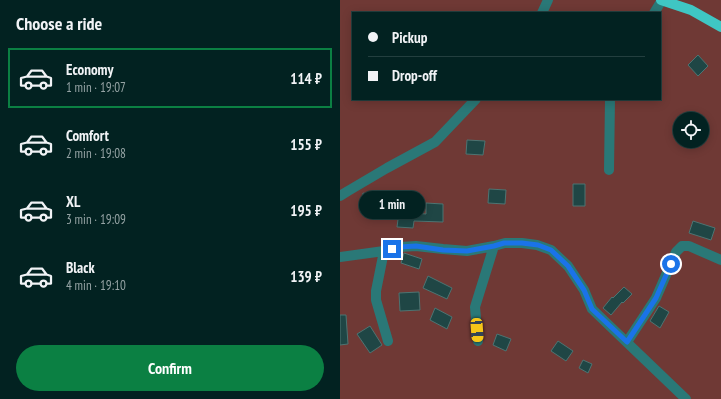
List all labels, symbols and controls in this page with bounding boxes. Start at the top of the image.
text: Choose a ride [16,12,102,35]
text: Pickup [392,28,427,47]
icon: car [18,60,54,96]
text: Economy [66,60,114,79]
text: Drop-off [392,66,437,85]
text: 114 ₽ [290,69,322,88]
text: 1 min · 19:07 [66,79,126,96]
map controls [673,112,709,148]
button: locate [673,112,709,148]
icon: car [18,126,54,162]
text: Comfort [66,126,109,145]
text: 155 ₽ [290,135,322,154]
text: 2 min · 19:08 [66,145,126,162]
callout: 1 min [359,191,425,219]
icon: car [18,192,54,228]
text: XL [66,192,80,211]
text: 1 min [379,196,405,213]
text: 195 ₽ [290,201,322,220]
text: 3 min · 19:09 [66,211,126,228]
route end [383,240,401,258]
route start [662,255,680,273]
icon: car [18,258,54,294]
text: Black [66,258,95,277]
text: 139 ₽ [290,267,322,286]
text: 4 min · 19:10 [66,277,126,294]
car [470,318,484,342]
button: Confirm [16,345,324,391]

